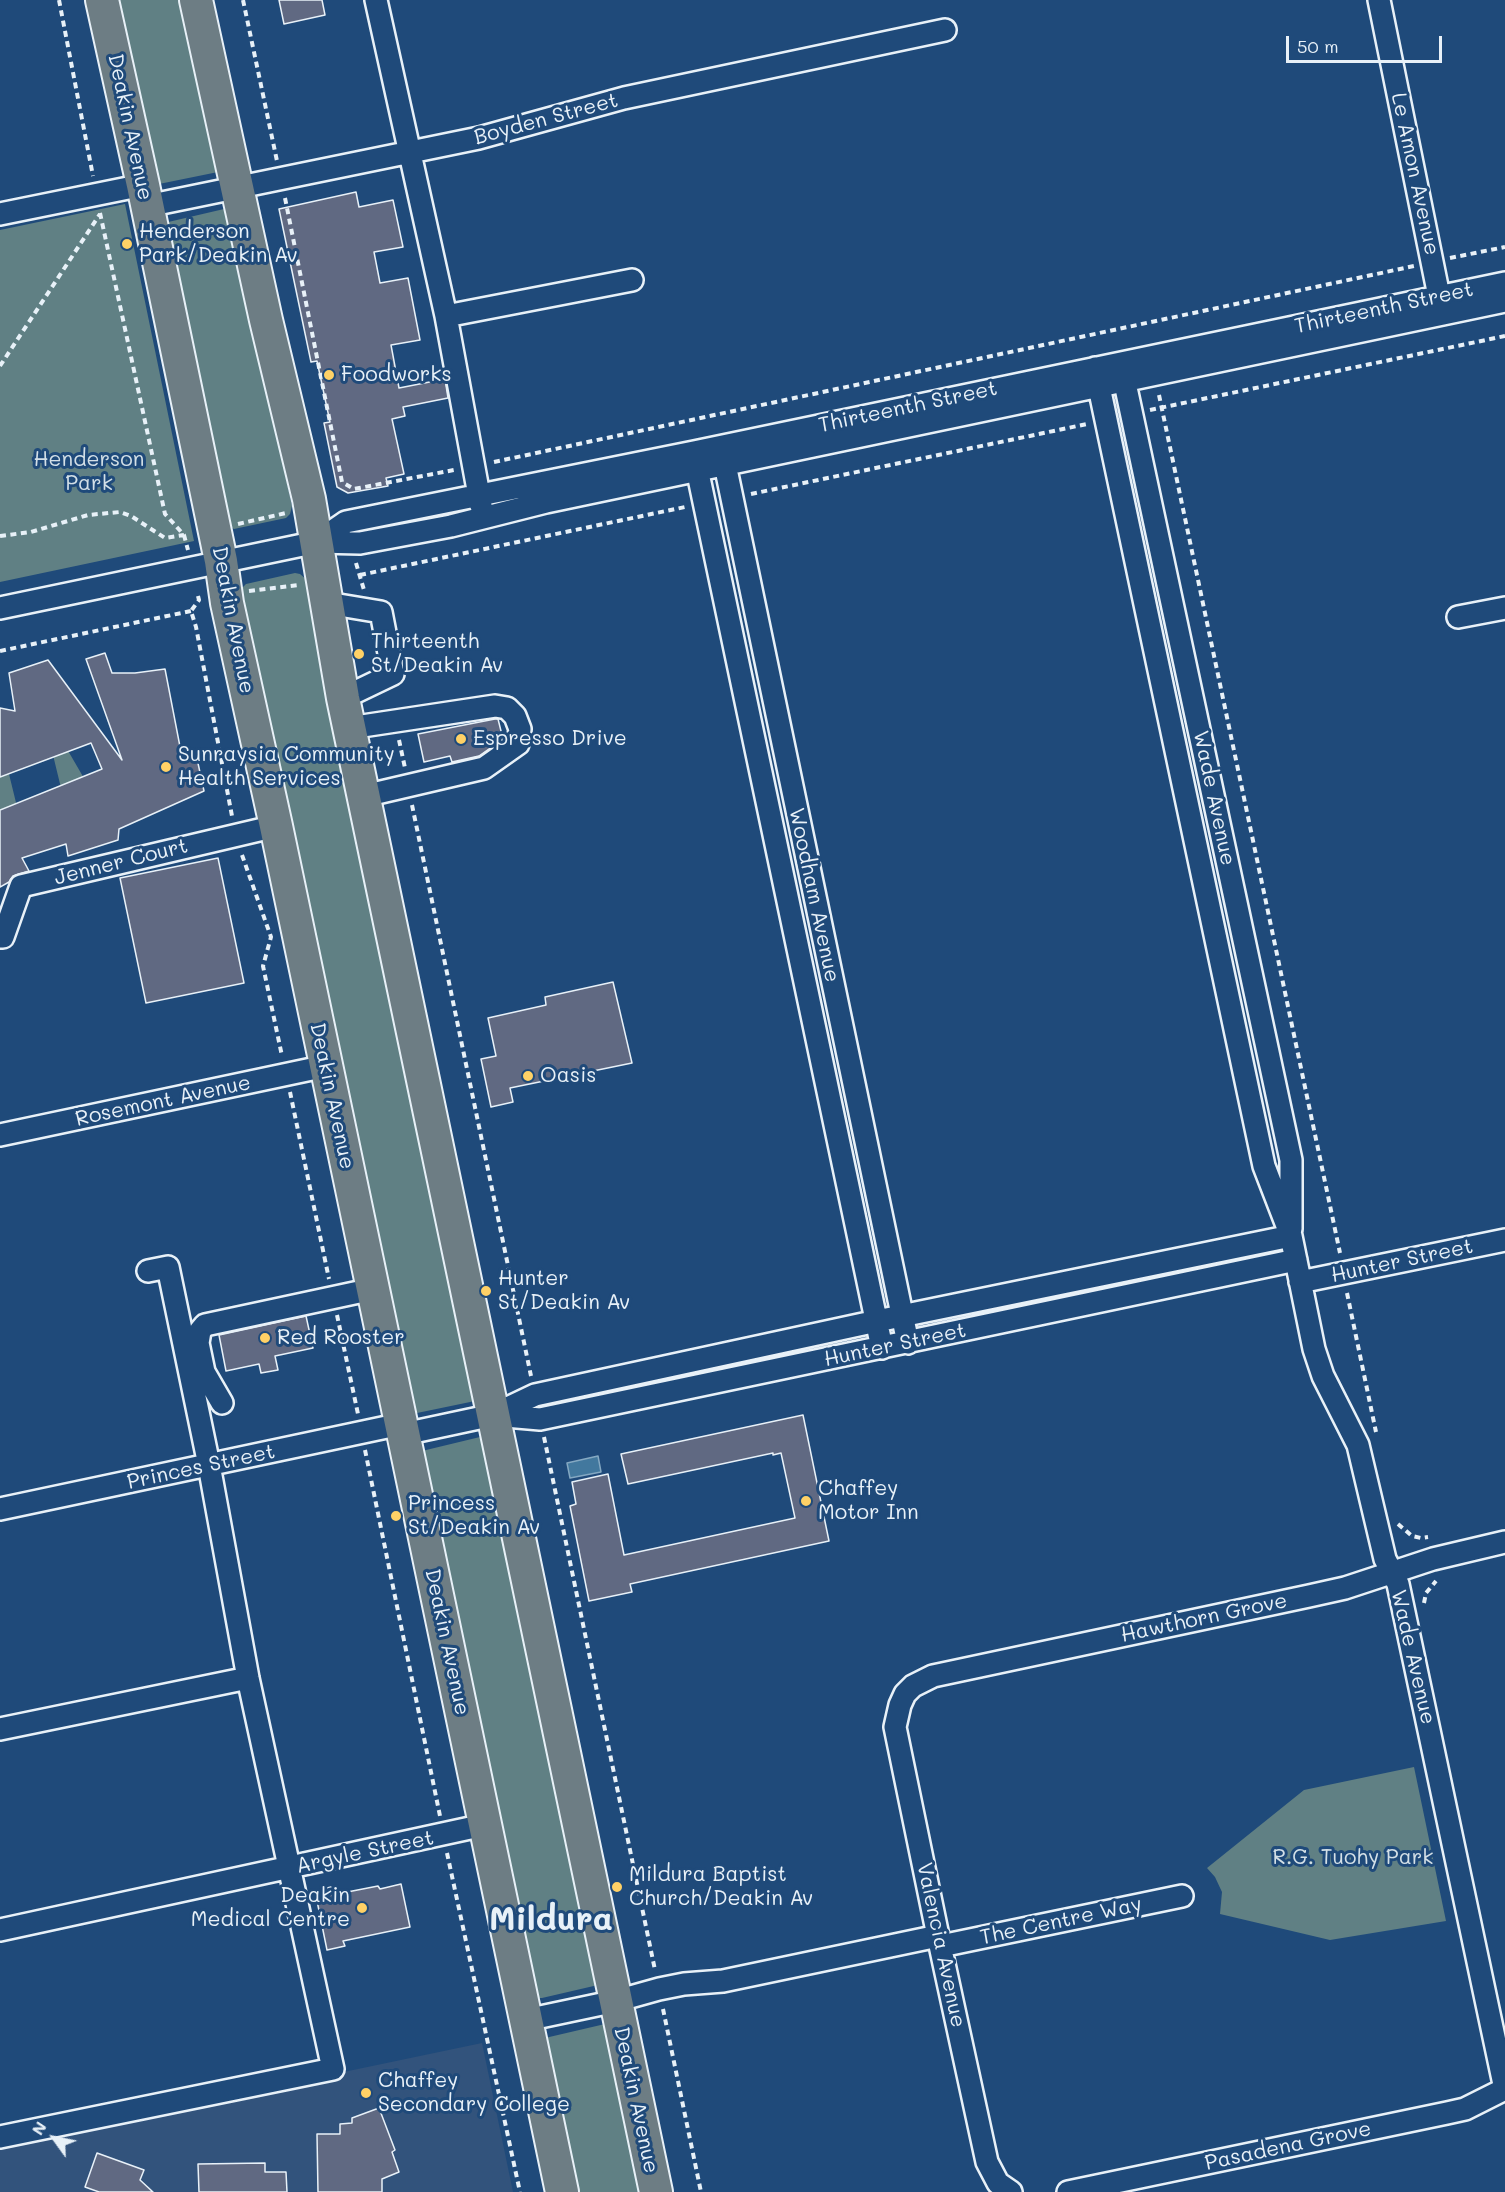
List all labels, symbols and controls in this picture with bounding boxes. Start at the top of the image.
scale bar [1289,24,1445,62]
text: 50 m [1297,34,1339,58]
street label: Deakin Avenue [102,51,158,203]
street label: Boyden Street [471,88,621,150]
street label: Le Amon Avenue [1385,90,1445,258]
place label: Henderson Park/Deakin Av [139,219,298,269]
marker: Henderson Park/Deakin Av [120,237,134,251]
street label: Thirteenth Street [1292,277,1476,339]
place label: Foodworks [341,362,452,388]
marker: Foodworks [322,368,336,382]
street label: Thirteenth Street [816,376,1000,438]
park label: Henderson Park [34,447,144,497]
street label: Deakin Avenue [206,544,260,696]
place label: Thirteenth St/Deakin Av [371,629,503,679]
marker: Thirteenth St/Deakin Av [352,647,366,661]
place label: Espresso Drive [473,726,627,752]
street label: Wade Avenue [1187,728,1241,868]
marker: Espresso Drive [454,732,468,746]
place label: Sunraysia Community Health Services [178,742,395,792]
marker: Sunraysia Community Health Services [159,760,173,774]
street label: Woodham Avenue [783,805,845,985]
street label: Jenner Court [52,833,190,891]
street label: Deakin Avenue [304,1020,360,1172]
place label: Oasis [540,1063,597,1089]
marker: Oasis [521,1069,535,1083]
street label: Rosemont Avenue [73,1070,253,1132]
street label: Hunter Street [1329,1234,1475,1288]
place label: Hunter St/Deakin Av [498,1266,630,1316]
marker: Hunter St/Deakin Av [479,1284,493,1298]
street label: Hunter Street [822,1318,968,1372]
place label: Red Rooster [277,1325,405,1351]
marker: Red Rooster [258,1331,272,1345]
street label: Princes Street [125,1439,277,1495]
place label: Chaffey Motor Inn [818,1476,919,1526]
place label: Princess St/Deakin Av [408,1491,540,1541]
marker: Chaffey Motor Inn [799,1494,813,1508]
marker: Princess St/Deakin Av [389,1509,403,1523]
street label: Deakin Avenue [419,1566,475,1718]
street label: Wade Avenue [1385,1587,1441,1727]
street label: Hawthorn Grove [1119,1588,1289,1648]
street label: Argyle Street [294,1825,436,1879]
park label: R.G. Tuohy Park [1273,1845,1433,1871]
street label: Valencia Avenue [911,1860,971,2030]
place label: Mildura Baptist Church/Deakin Av [629,1862,813,1912]
marker: Mildura Baptist Church/Deakin Av [610,1880,624,1894]
place label: Deakin Medical Centre [191,1883,350,1933]
street label: The Centre Way [978,1892,1144,1950]
district label: Mildura [489,1900,613,1940]
marker: Deakin Medical Centre [355,1901,369,1915]
street label: Deakin Avenue [608,2024,664,2176]
place label: Chaffey Secondary College [378,2068,570,2118]
marker: Chaffey Secondary College [359,2086,373,2100]
north arrow [24,2108,84,2168]
street label: Pasadena Grove [1202,2116,1374,2176]
text: N [26,2117,51,2139]

